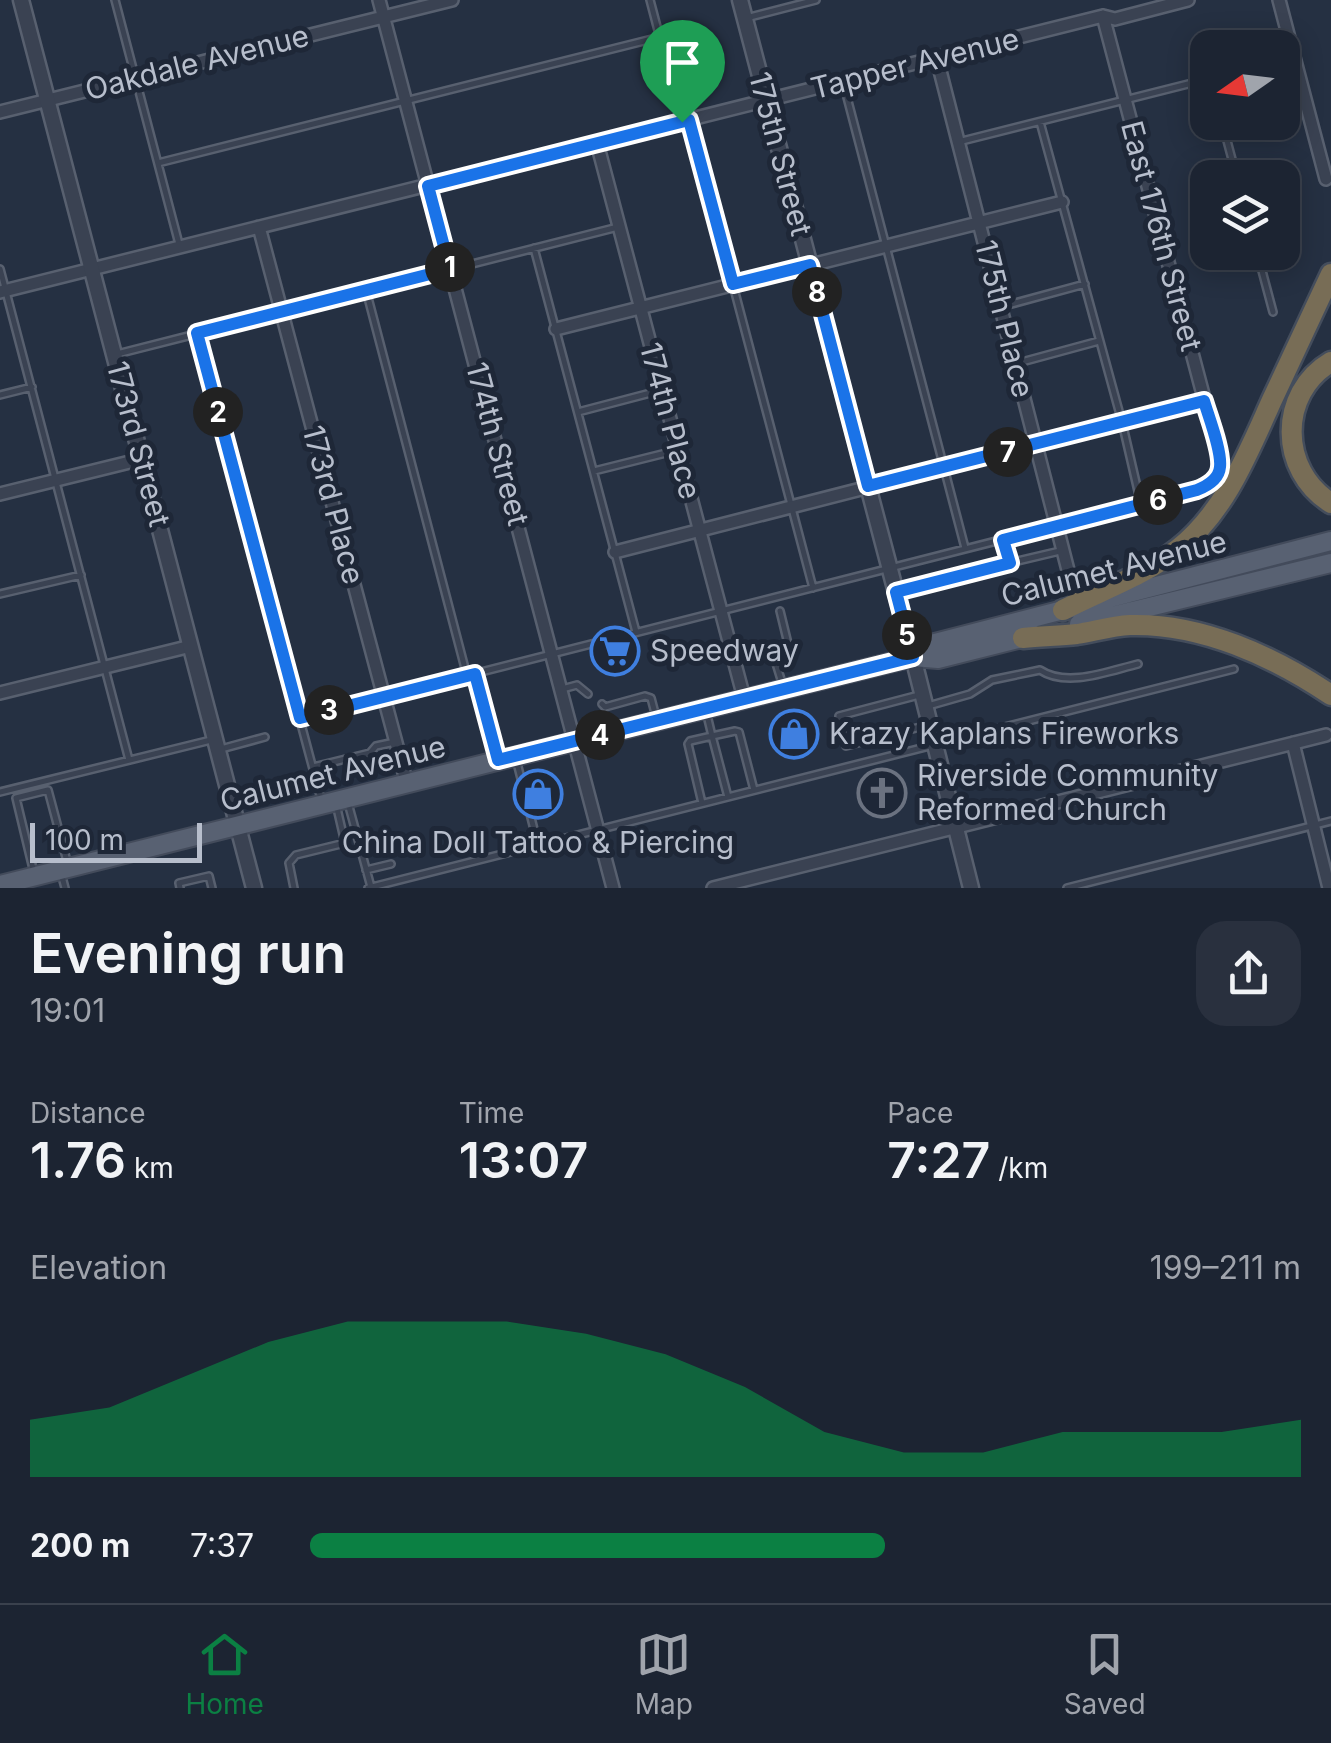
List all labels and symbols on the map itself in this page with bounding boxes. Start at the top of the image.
street label: Oakdale Avenue [81,17,312,107]
pin [640,20,725,123]
street label: Tapper Avenue [807,20,1023,106]
north arrow [1190,30,1300,140]
street label: 175th Street [742,68,820,240]
street label: East 176th Street [1114,117,1210,355]
street label: 175th Place [968,236,1042,401]
pin: 1 [425,242,475,292]
pin: 8 [792,267,842,317]
street label: 174th Place [633,338,709,503]
street label: 173rd Street [100,357,178,530]
street label: 174th Street [459,358,537,529]
pin: 2 [193,387,243,437]
street label: 173rd Place [296,421,372,588]
pin: 7 [983,427,1033,477]
pin: 6 [1133,475,1183,525]
street label: Calumet Avenue [997,523,1230,613]
pin: 5 [882,610,932,660]
supermarket icon: Speedway [589,625,641,677]
place label: Speedway [650,632,799,668]
pin: 3 [304,685,354,735]
shop icon: Krazy Kaplans Fireworks [768,708,820,760]
pin: 4 [575,710,625,760]
place label: Krazy Kaplans Fireworks [829,715,1179,751]
street label: Calumet Avenue [216,728,449,818]
place label: Riverside Community Reformed Church [917,757,1219,827]
church icon: Riverside Community Reformed Church [856,767,908,819]
shop icon: China Doll Tattoo & Piercing [512,768,564,820]
scale bar [30,818,202,863]
place label: China Doll Tattoo & Piercing [342,824,734,860]

